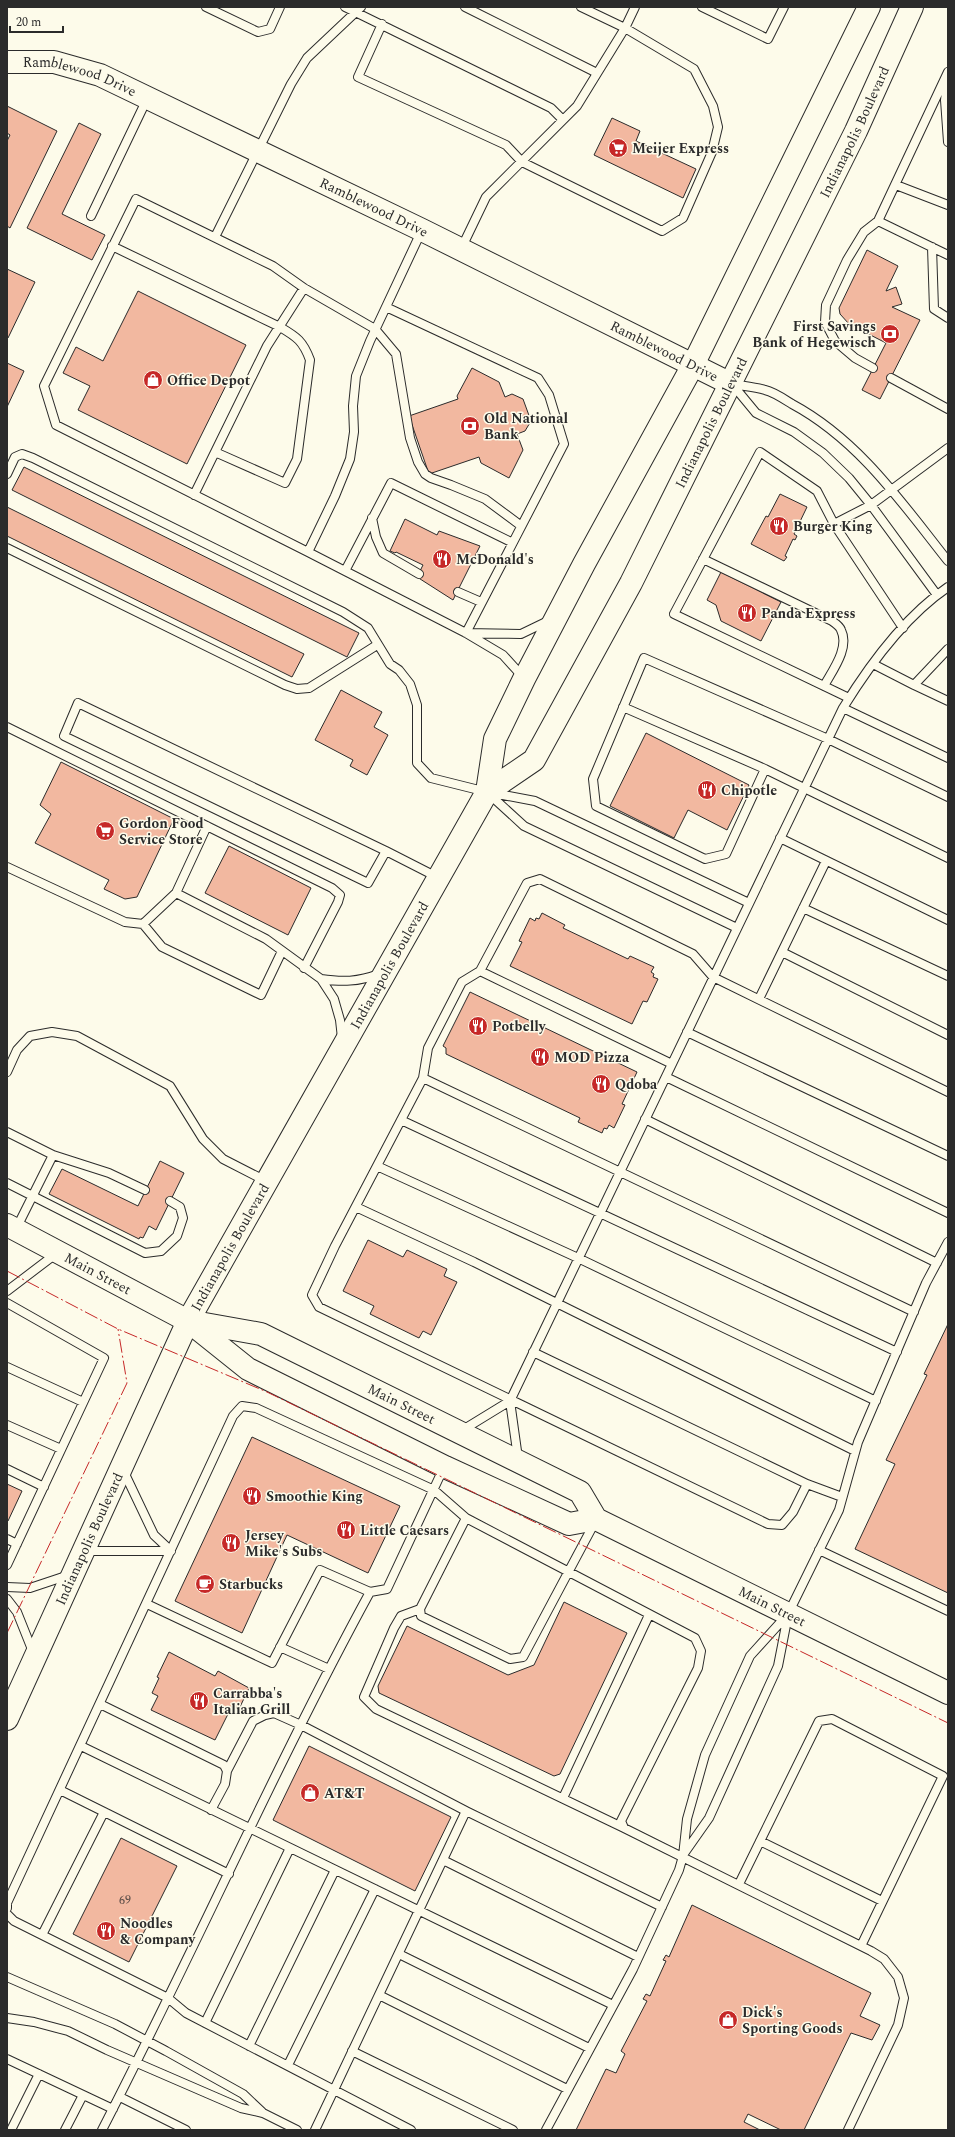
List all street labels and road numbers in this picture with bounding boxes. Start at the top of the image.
street label: Ramblewood Drive [23,51,140,102]
street label: Indianapolis Boulevard [814,62,895,202]
street label: Ramblewood Drive [316,172,432,242]
street label: Ramblewood Drive [607,315,722,387]
street label: Indianapolis Boulevard [669,353,752,492]
street label: Indianapolis Boulevard [345,897,434,1033]
street label: Indianapolis Boulevard [185,1179,274,1315]
street label: Main Street [61,1247,135,1300]
street label: Main Street [364,1378,439,1429]
street label: Indianapolis Boulevard [50,1469,128,1609]
street label: Main Street [735,1580,810,1632]

